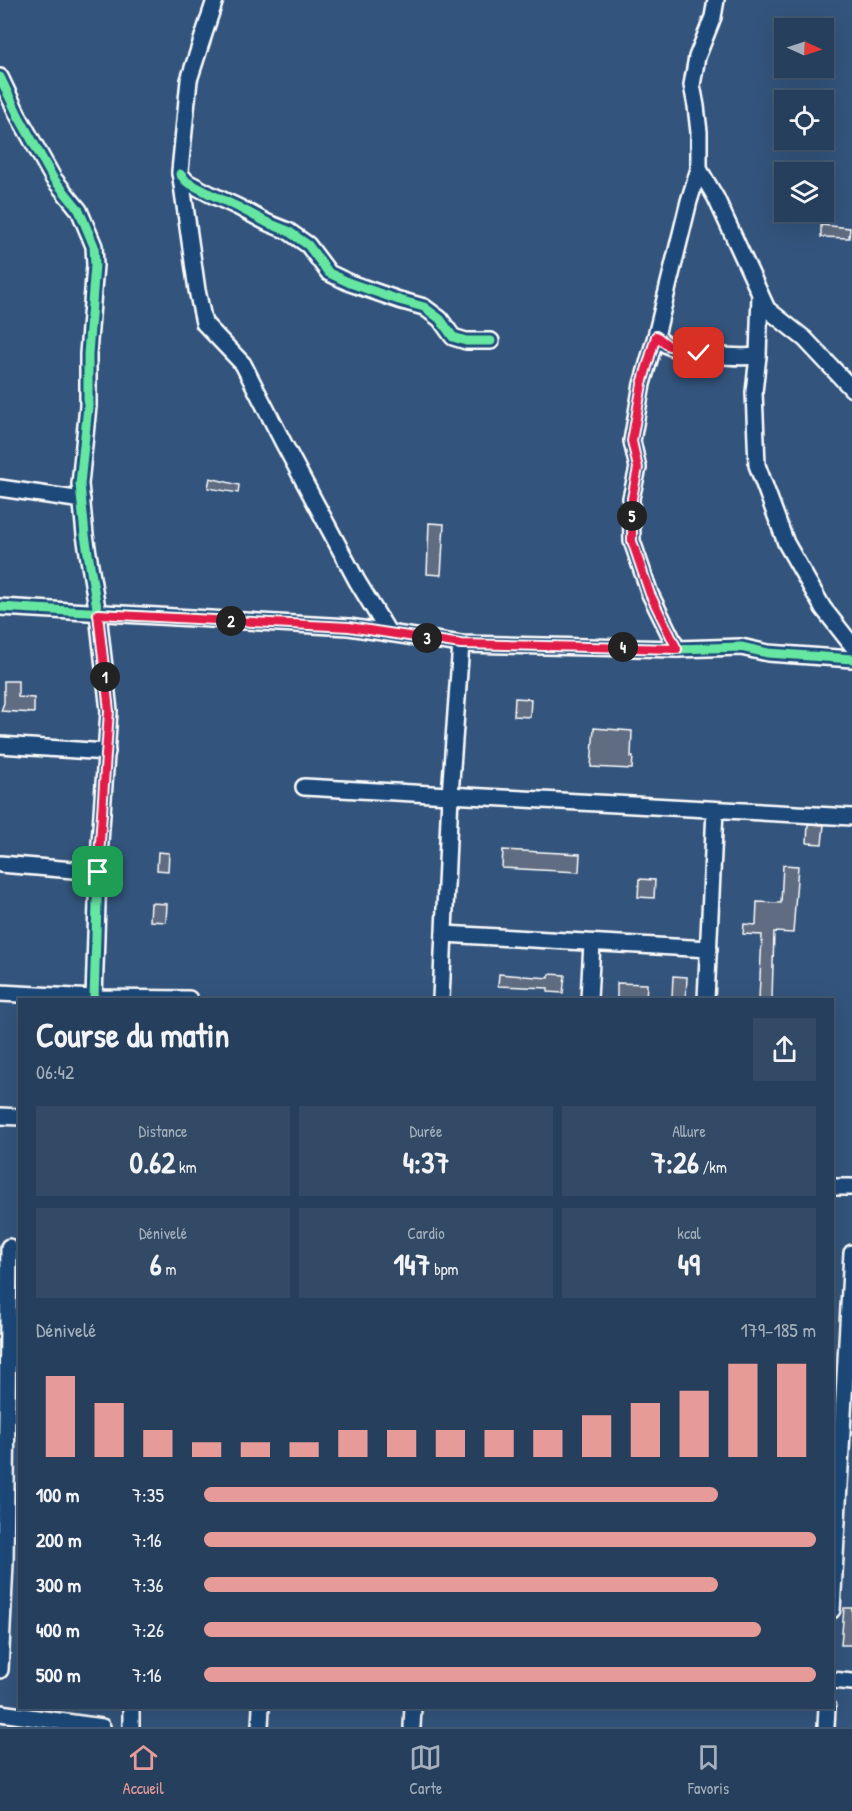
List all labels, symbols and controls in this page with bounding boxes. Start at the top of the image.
north arrow [774,18,834,78]
map controls [774,18,834,222]
button: locate [774,90,834,150]
button: layers [774,162,834,222]
pin [673,327,724,378]
icon: check [682,336,715,369]
pin: 5 [617,501,647,531]
text: 5 [629,505,635,527]
pin: 2 [216,606,246,636]
text: 2 [227,610,235,632]
pin: 3 [412,623,442,653]
text: 3 [423,627,431,649]
pin: 4 [608,632,638,662]
text: 4 [620,636,626,658]
pin: 1 [90,662,120,692]
text: 1 [102,666,108,688]
pin [72,846,123,897]
icon: arrive [81,855,114,888]
text: Course du matin [36,1013,229,1057]
button: share [753,1018,816,1081]
text: 06:42 [36,1058,74,1085]
text: Distance [139,1120,187,1142]
text: Durée [410,1120,442,1142]
text: Allure [672,1120,706,1142]
text: 0.62 [129,1142,175,1182]
text: 4:37 [403,1142,449,1182]
text: 7:26 [651,1142,699,1182]
text: km [175,1156,197,1178]
text: /km [699,1156,727,1178]
text: Dénivelé [139,1222,187,1244]
text: Cardio [407,1222,445,1244]
text: kcal [677,1222,701,1244]
text: 6 [150,1244,162,1284]
text: 147 [393,1244,430,1284]
text: 49 [678,1244,700,1284]
text: m [162,1258,176,1280]
text: bpm [430,1258,459,1280]
text: Dénivelé [36,1316,96,1343]
text: 179–185 m [741,1316,816,1343]
text: 100 m [36,1481,79,1508]
text: 7:35 [132,1481,164,1508]
text: 200 m [36,1526,81,1553]
text: 7:16 [132,1526,162,1553]
text: 300 m [36,1571,81,1598]
text: 7:36 [132,1571,163,1598]
text: 400 m [36,1616,80,1643]
text: 7:26 [132,1616,164,1643]
text: 500 m [36,1661,81,1688]
text: 7:16 [132,1661,162,1688]
tab: Accueil [123,1741,164,1799]
tab: Carte [409,1741,442,1799]
tab: Favoris [688,1741,729,1799]

